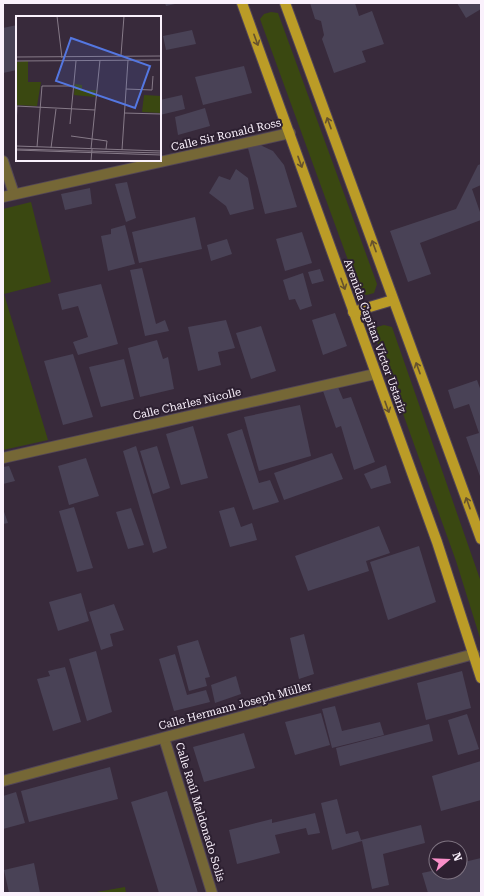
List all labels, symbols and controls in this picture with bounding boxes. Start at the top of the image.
inset map [16,16,161,161]
one-way arrow [252,33,260,45]
street label: Calle Sir Ronald Ross [170,116,282,154]
one-way arrow [324,118,332,130]
one-way arrow [297,155,304,168]
one-way arrow [369,240,377,252]
street label: Avenida Capitan Víctor Ustariz [341,257,409,415]
one-way arrow [340,278,348,290]
one-way arrow [414,362,422,374]
street label: Calle Charles Nicolle [132,385,242,423]
one-way arrow [384,400,392,412]
one-way arrow [463,497,471,509]
street label: Calle Hermann Joseph Müller [157,679,313,733]
street label: Calle Raúl Maldonado Solis [173,741,227,883]
north arrow [428,840,468,880]
text: N [449,851,465,864]

